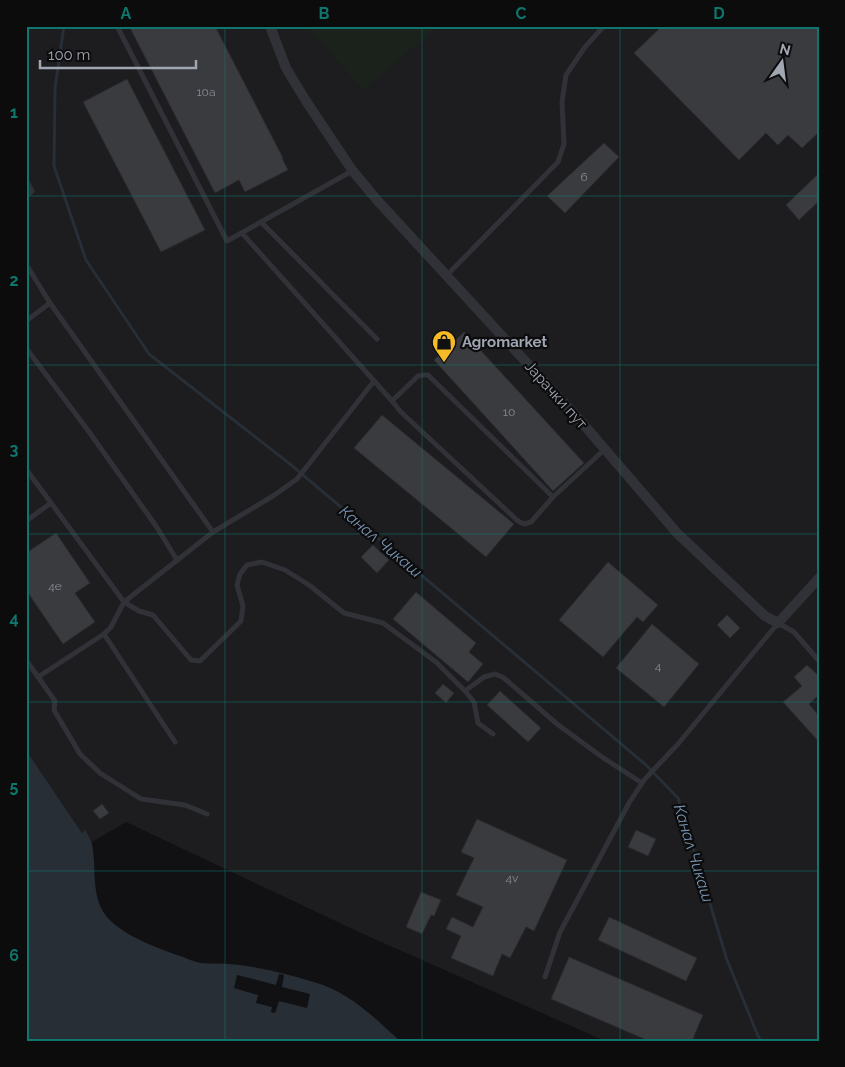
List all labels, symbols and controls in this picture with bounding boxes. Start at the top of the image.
text: A [121,4,132,23]
text: B [319,4,330,23]
text: C [516,4,527,23]
text: D [713,4,725,23]
scale bar [40,38,196,70]
north arrow [758,38,808,88]
text: N [778,40,792,58]
text: 100 m [48,46,90,64]
house number: 10a [196,85,216,99]
text: 1 [10,103,18,122]
house number: 6 [580,170,588,184]
text: 2 [9,271,19,290]
shop icon: Agromarket [431,329,457,363]
place label: Agromarket [462,333,547,351]
street label: Јарачки пут [521,357,591,433]
house number: 10 [503,405,515,419]
text: 3 [10,440,19,459]
water label: Канал Чикаш [336,501,426,581]
house number: 4e [48,579,62,593]
text: 4 [9,609,19,628]
house number: 4 [655,659,662,673]
text: 5 [10,777,19,796]
water label: Канал Чикаш [670,802,717,904]
house number: 4v [506,871,519,885]
text: 6 [9,946,19,965]

